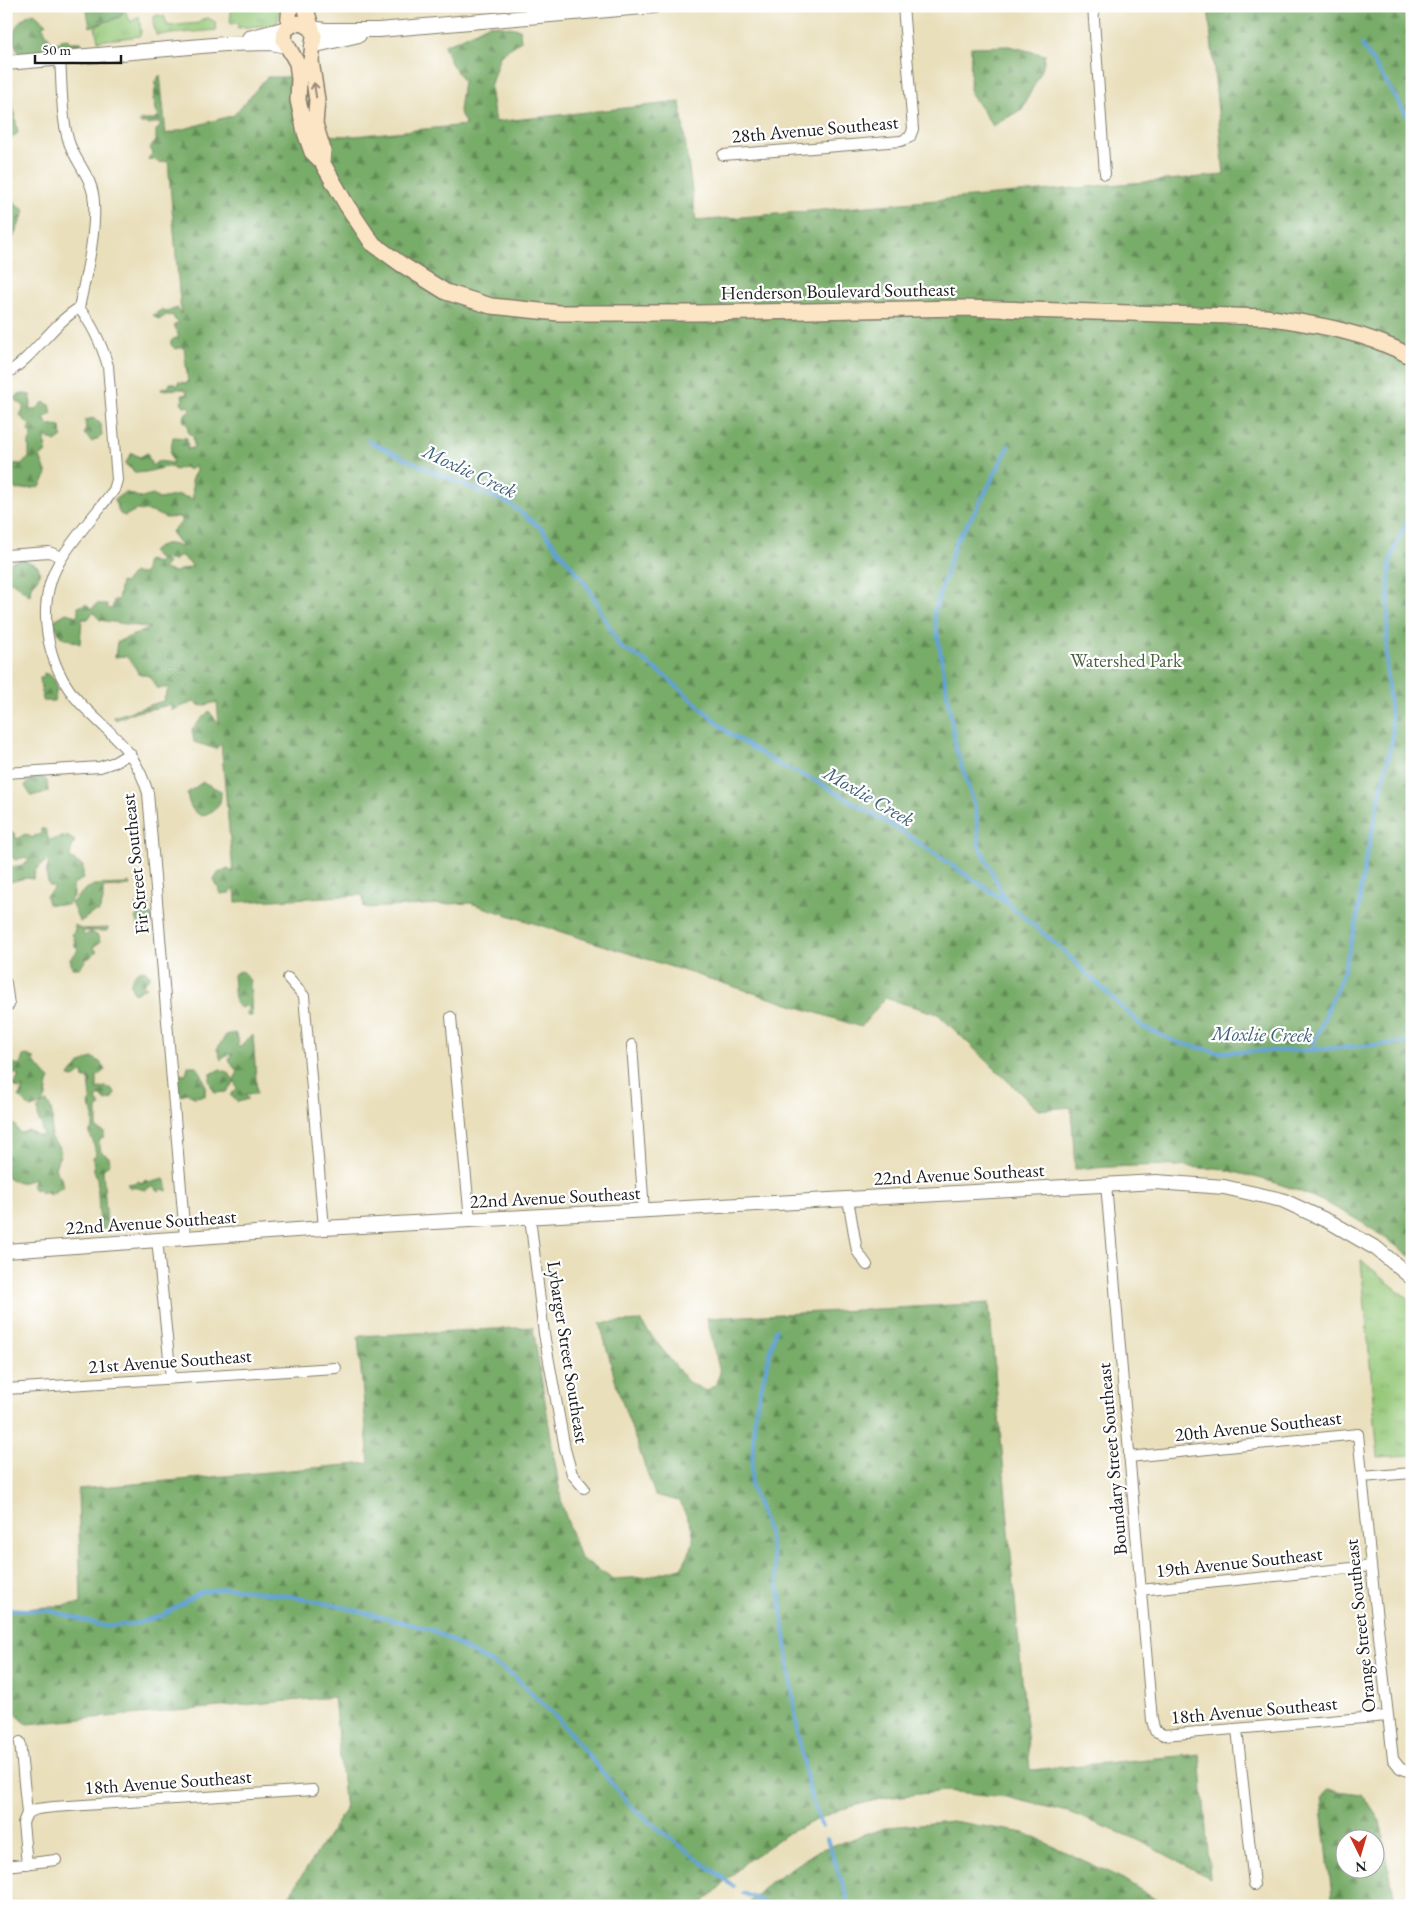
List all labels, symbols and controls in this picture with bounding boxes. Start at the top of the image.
scale bar [35,32,121,64]
text: 50 m [42,40,71,59]
one-way arrow [310,83,320,99]
street label: 28th Avenue Southeast [731,109,899,149]
street label: Henderson Boulevard Southeast [721,276,956,306]
water label: Moxlie Creek [418,438,521,504]
park label: Watershed Park [1070,648,1183,673]
water label: Moxlie Creek [818,759,919,832]
street label: Fir Street Southeast [115,792,155,936]
water label: Moxlie Creek [1210,1020,1313,1048]
street label: 22nd Avenue Southeast [873,1157,1045,1191]
street label: 22nd Avenue Southeast [469,1180,641,1214]
street label: 22nd Avenue Southeast [65,1204,237,1240]
street label: Lybarger Street Southeast [541,1259,595,1445]
street label: 21st Avenue Southeast [88,1343,252,1379]
street label: Boundary Street Southeast [1091,1362,1133,1556]
street label: 20th Avenue Southeast [1174,1405,1342,1447]
street label: Orange Street Southeast [1338,1538,1382,1714]
street label: 19th Avenue Southeast [1155,1541,1323,1583]
street label: 18th Avenue Southeast [1170,1690,1338,1730]
street label: 18th Avenue Southeast [84,1764,252,1800]
north arrow [1336,1830,1386,1880]
text: N [1354,1857,1368,1876]

